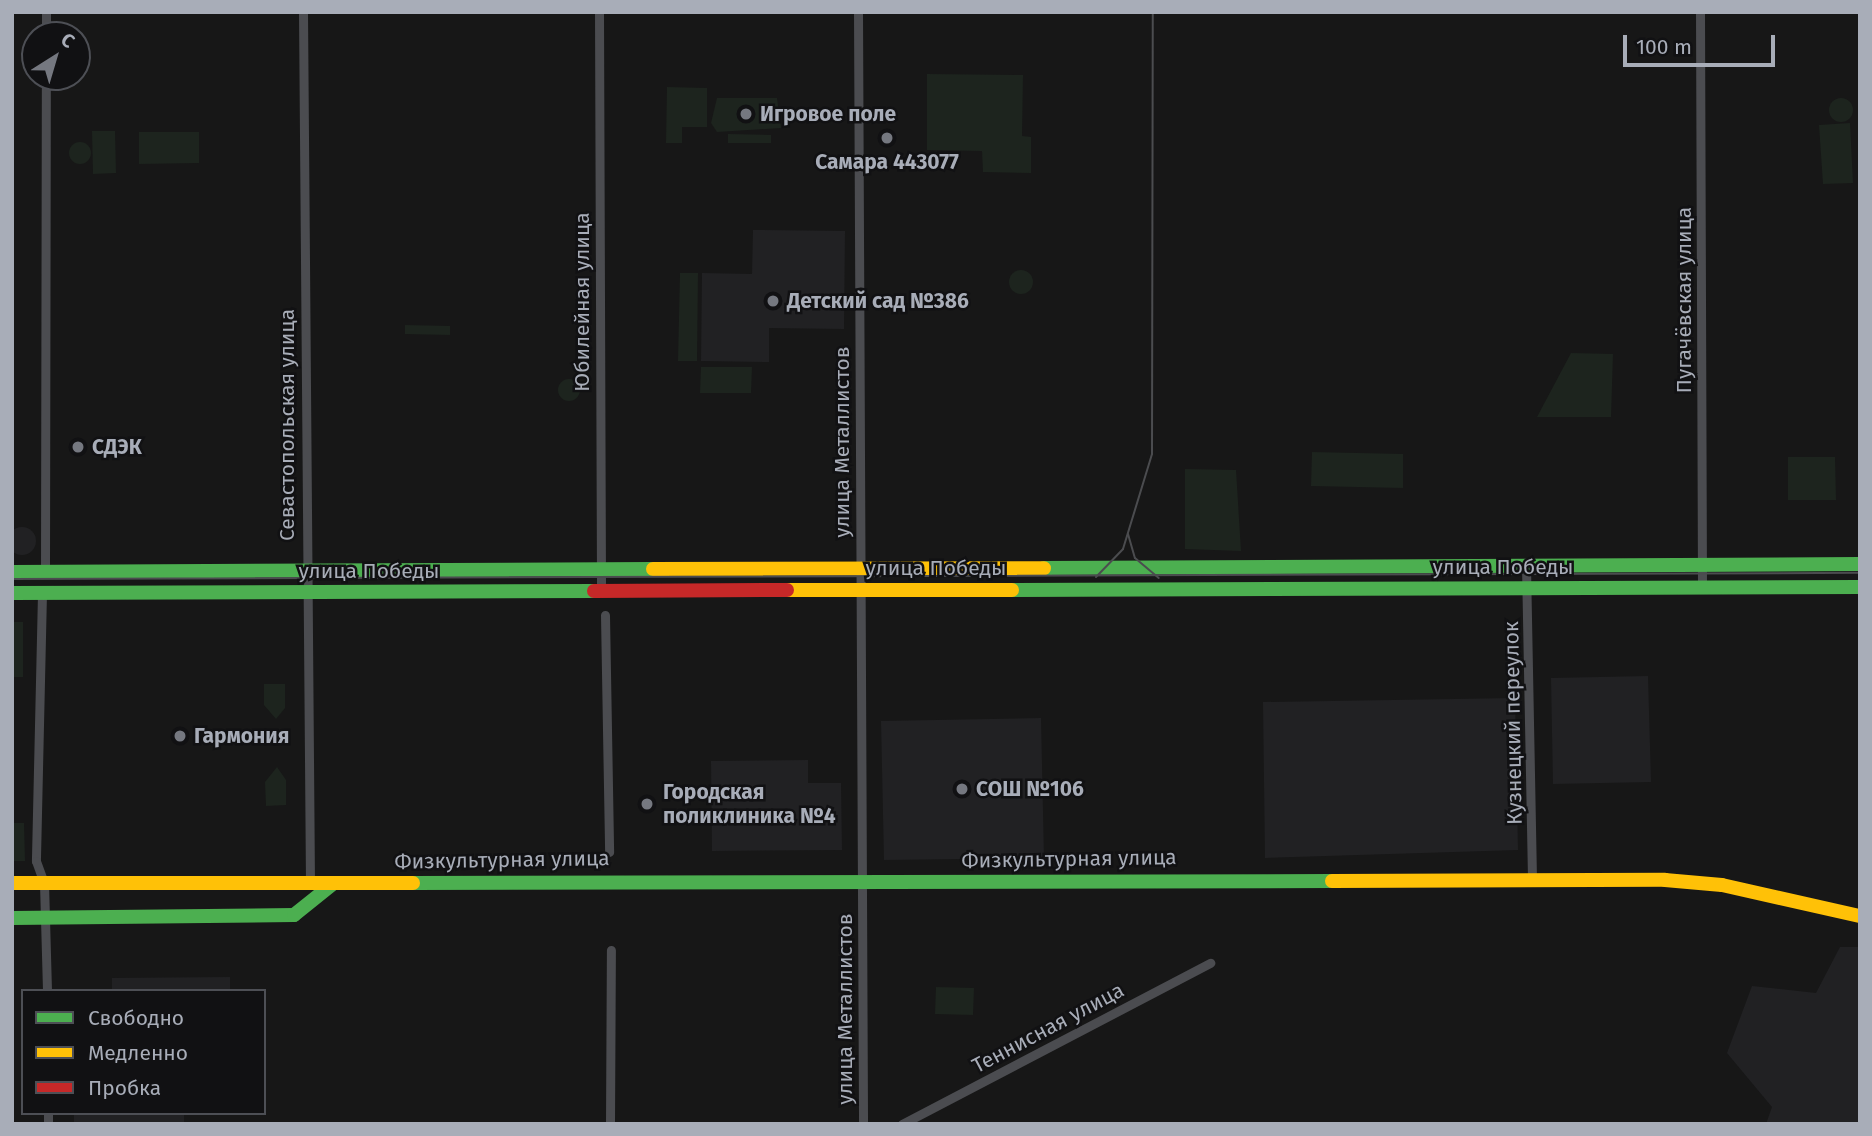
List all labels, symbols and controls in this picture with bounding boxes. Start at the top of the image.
north arrow [21,21,91,91]
scale bar [1627,21,1779,65]
text: С [56,28,79,53]
text: 100 m [1636,34,1692,60]
place label: Игровое поле [760,101,896,127]
marker: Игровое поле [738,106,754,122]
marker: Самара 443077 [879,130,895,146]
place label: Самара 443077 [815,149,959,175]
street label: Пугачёвская улица [1671,207,1697,393]
street label: Юбилейная улица [569,212,595,392]
place label: Детский сад №386 [787,288,969,314]
marker: Детский сад №386 [765,293,781,309]
street label: Севастопольская улица [274,309,300,541]
street label: улица Металлистов [829,346,855,538]
place label: СДЭК [92,434,142,460]
marker: СДЭК [70,439,86,455]
street label: улица Победы [1432,554,1574,580]
street label: улица Победы [865,555,1007,581]
street label: улица Победы [298,558,440,584]
street label: Кузнецкий переулок [1499,621,1527,825]
place label: Гармония [194,723,289,749]
marker: Гармония [172,728,188,744]
place label: СОШ №106 [976,776,1084,802]
place label: Городская поликлиника №4 [663,779,836,829]
marker: СОШ №106 [954,781,970,797]
marker: Городская поликлиника №4 [637,794,657,814]
street label: Физкультурная улица [961,845,1177,873]
street label: Физкультурная улица [394,846,610,874]
street label: улица Металлистов [832,913,858,1105]
street label: Теннисная улица [968,977,1128,1079]
legend [21,989,266,1115]
text: Свободно [88,1005,184,1031]
text: Медленно [88,1040,188,1066]
text: Пробка [88,1075,161,1101]

